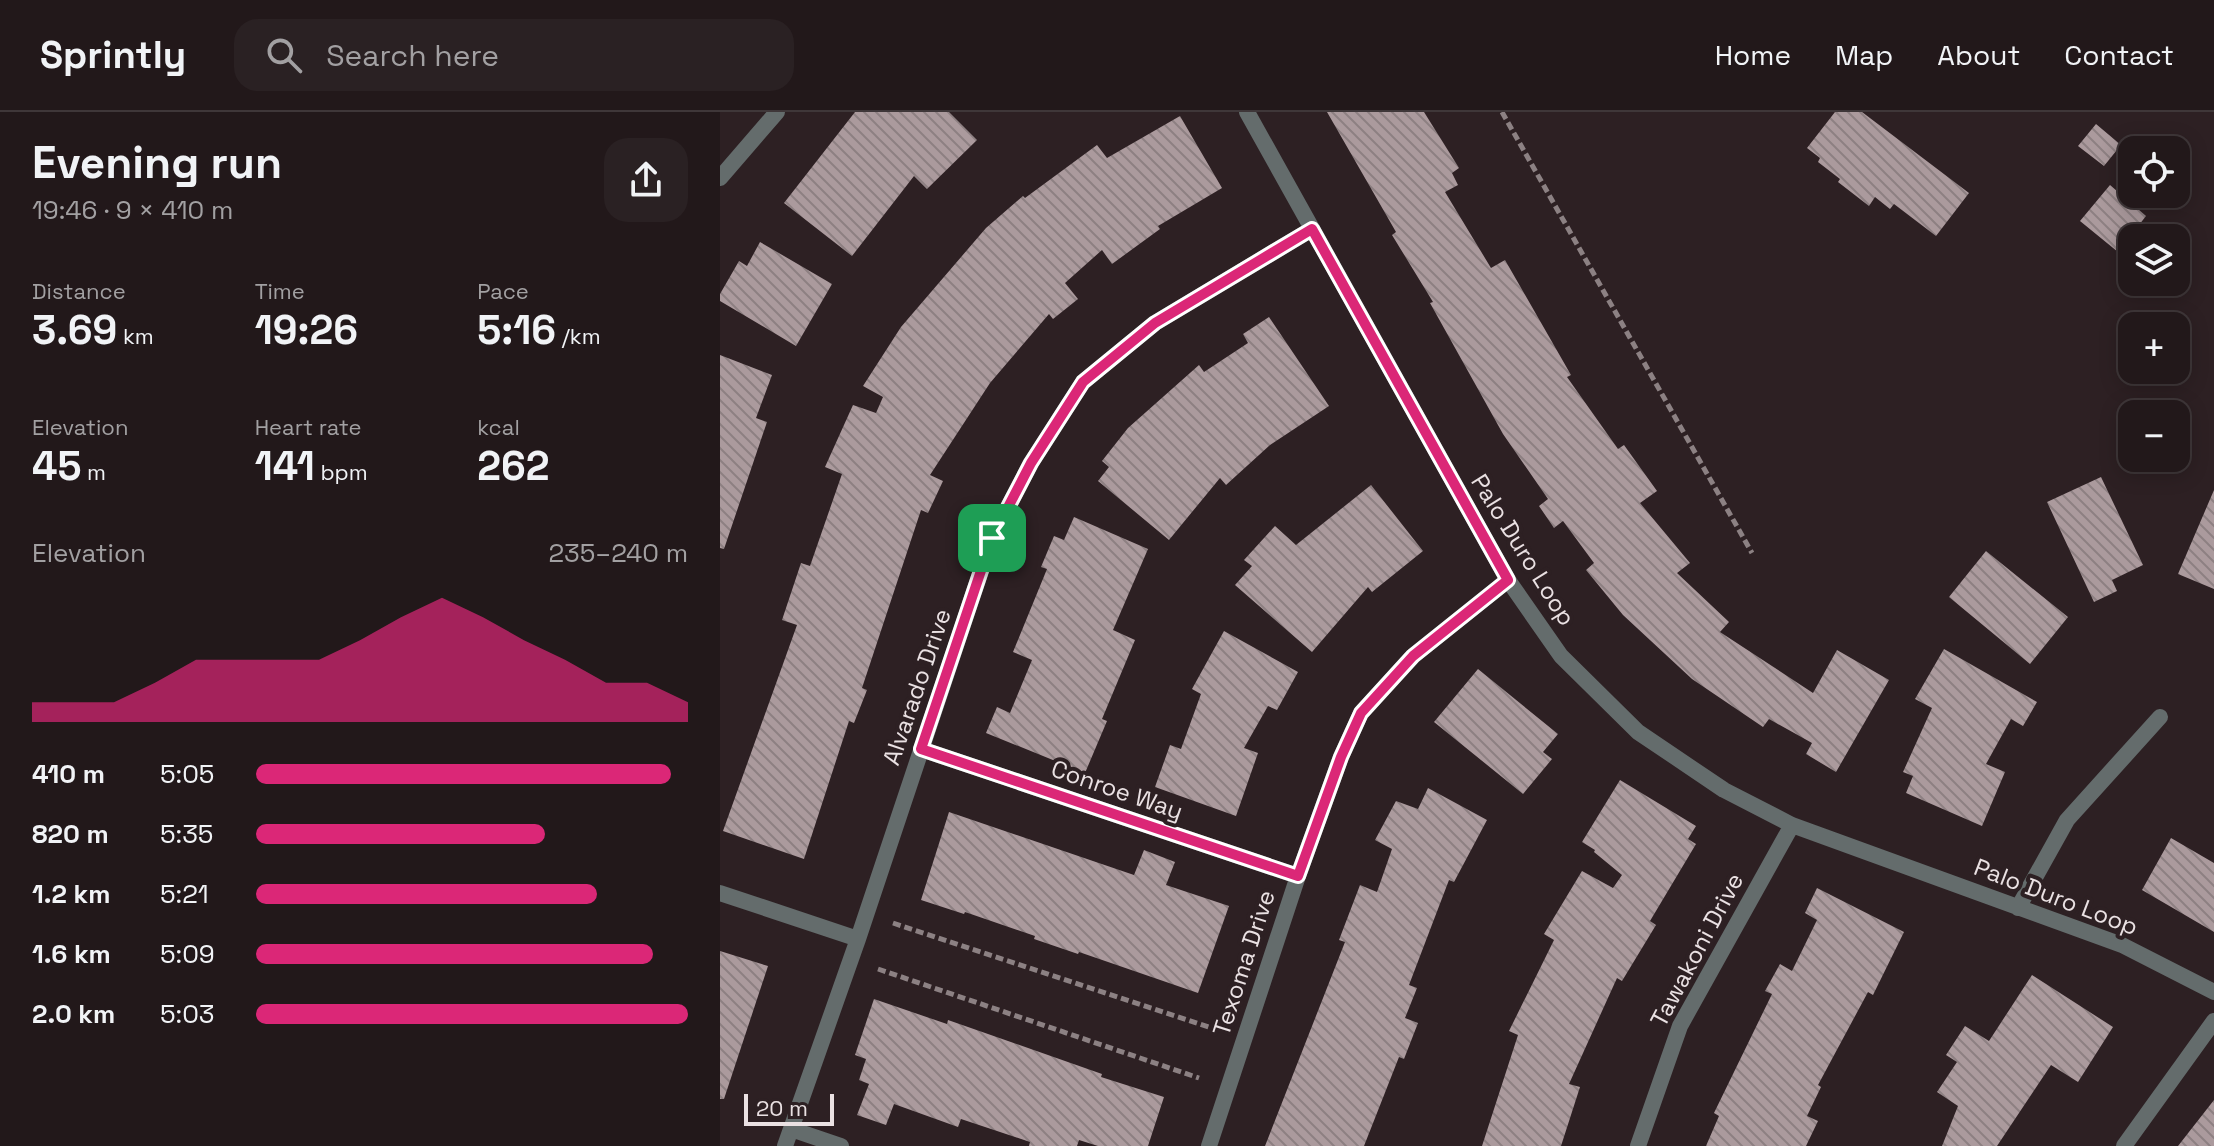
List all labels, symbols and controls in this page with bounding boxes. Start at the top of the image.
search box [234,19,794,91]
text: Sprintly [40,31,186,79]
icon: search [262,33,306,77]
text: Search here [326,36,499,75]
text: Home [1715,37,1791,73]
text: Map [1835,37,1893,73]
text: About [1937,37,2020,73]
text: Contact [2064,37,2174,73]
text: Evening run [32,135,282,191]
map controls [2118,136,2190,472]
button: locate [2118,136,2190,208]
button: share [604,138,688,222]
text: 19:46 · 9 × 410 m [32,193,233,227]
button: layers [2118,224,2190,296]
text: Distance [32,277,126,305]
text: Time [255,277,305,305]
text: Pace [477,277,529,305]
text: 3.69 [32,305,117,356]
text: 19:26 [255,305,358,356]
text: 5:16 [477,305,556,356]
button: + [2118,312,2190,384]
text: km [117,322,154,350]
text: /km [556,322,601,350]
button: − [2118,400,2190,472]
text: Elevation [32,413,128,441]
text: Heart rate [255,413,361,441]
text: kcal [477,413,520,441]
text: 45 [32,441,81,492]
text: 141 [255,441,315,492]
text: 262 [477,441,549,492]
text: m [81,458,106,486]
text: bpm [315,458,368,486]
street label: Palo Duro Loop [1464,468,1582,631]
pin [958,504,1026,572]
icon: arrive [970,516,1014,560]
text: Elevation [32,536,146,570]
text: 235–240 m [548,536,688,570]
street label: Alvarado Drive [875,605,958,769]
street label: Conroe Way [1047,752,1187,827]
text: 410 m [32,757,105,791]
text: 5:05 [160,757,214,791]
text: 820 m [32,817,109,851]
text: 5:35 [160,817,213,851]
street label: Palo Duro Loop [1970,851,2143,942]
street label: Tawakoni Drive [1643,868,1750,1032]
text: 1.2 km [32,877,110,911]
text: 5:21 [160,877,209,911]
street label: Texoma Drive [1205,886,1282,1040]
text: 1.6 km [32,937,111,971]
text: 5:09 [160,937,215,971]
text: 2.0 km [32,997,115,1031]
text: 5:03 [160,997,215,1031]
scale bar [744,1090,834,1126]
text: 20 m [756,1094,808,1122]

